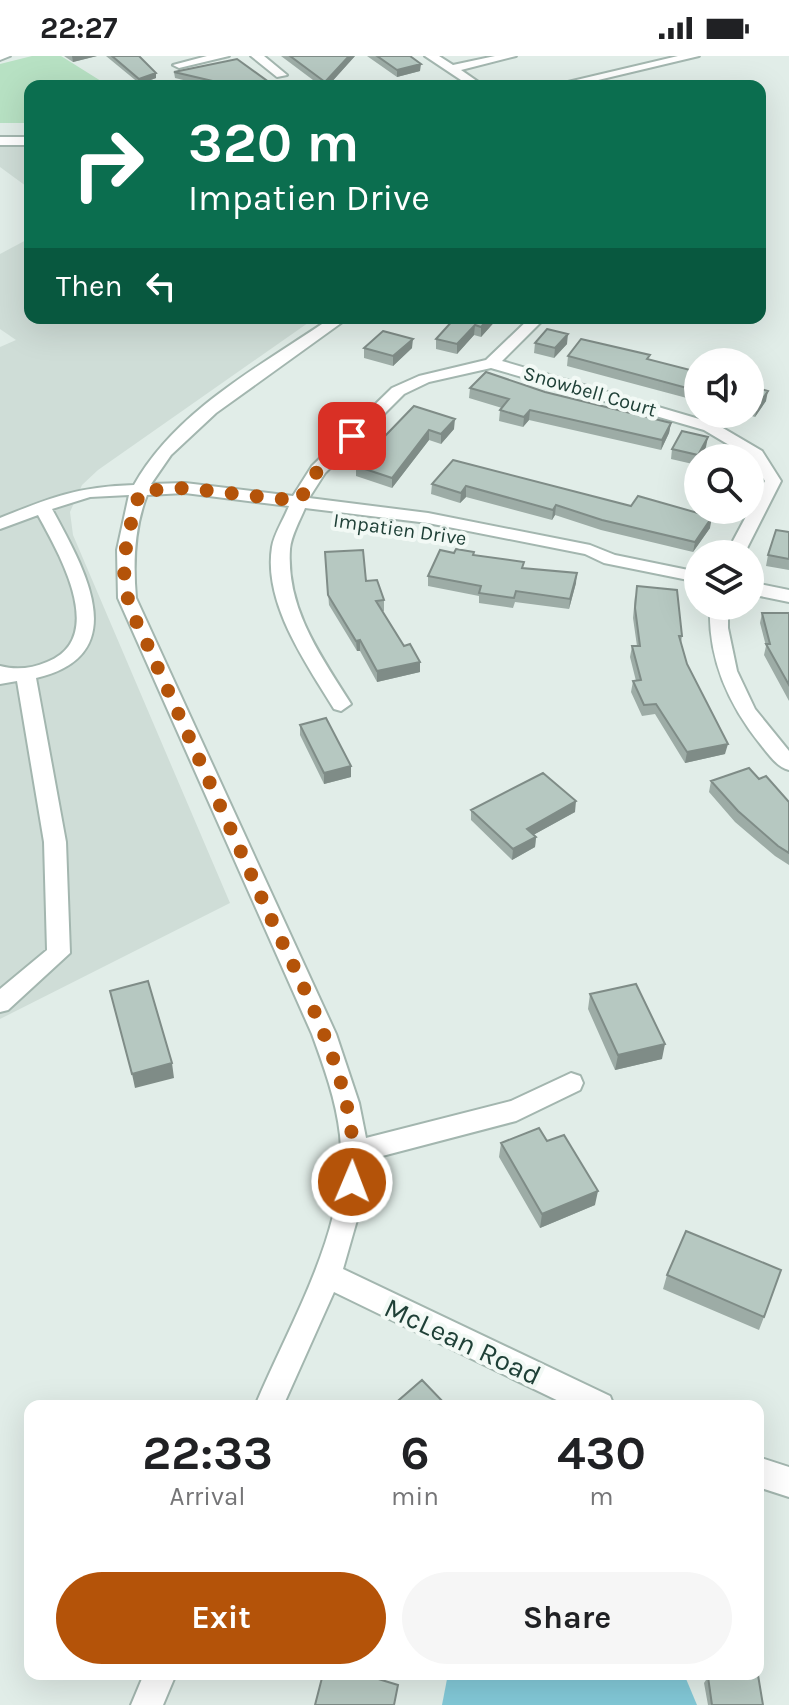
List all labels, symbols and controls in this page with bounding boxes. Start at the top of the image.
text: 22:27 [40,10,117,46]
text: 320 m [188,110,359,175]
icon: right [56,112,160,216]
text: Impatien Drive [188,177,430,219]
icon: left [139,264,183,308]
text: Then [56,268,123,304]
map controls [684,348,764,620]
button: sound [684,348,764,428]
street label: Snowbell Court [521,361,660,422]
pin [318,402,386,470]
icon: arrive [330,414,374,458]
button: search [684,444,764,524]
street label: Impatien Drive [332,509,468,550]
button: layers [684,540,764,620]
position arrow [310,1140,394,1224]
street label: McLean Road [379,1291,546,1392]
text: 22:33 [142,1425,273,1481]
text: 6 [400,1425,430,1481]
text: 430 [557,1425,646,1481]
text: Arrival [169,1481,246,1512]
text: min [391,1481,439,1512]
text: m [589,1481,614,1512]
button: Exit [56,1572,386,1664]
button: Share [402,1572,732,1664]

